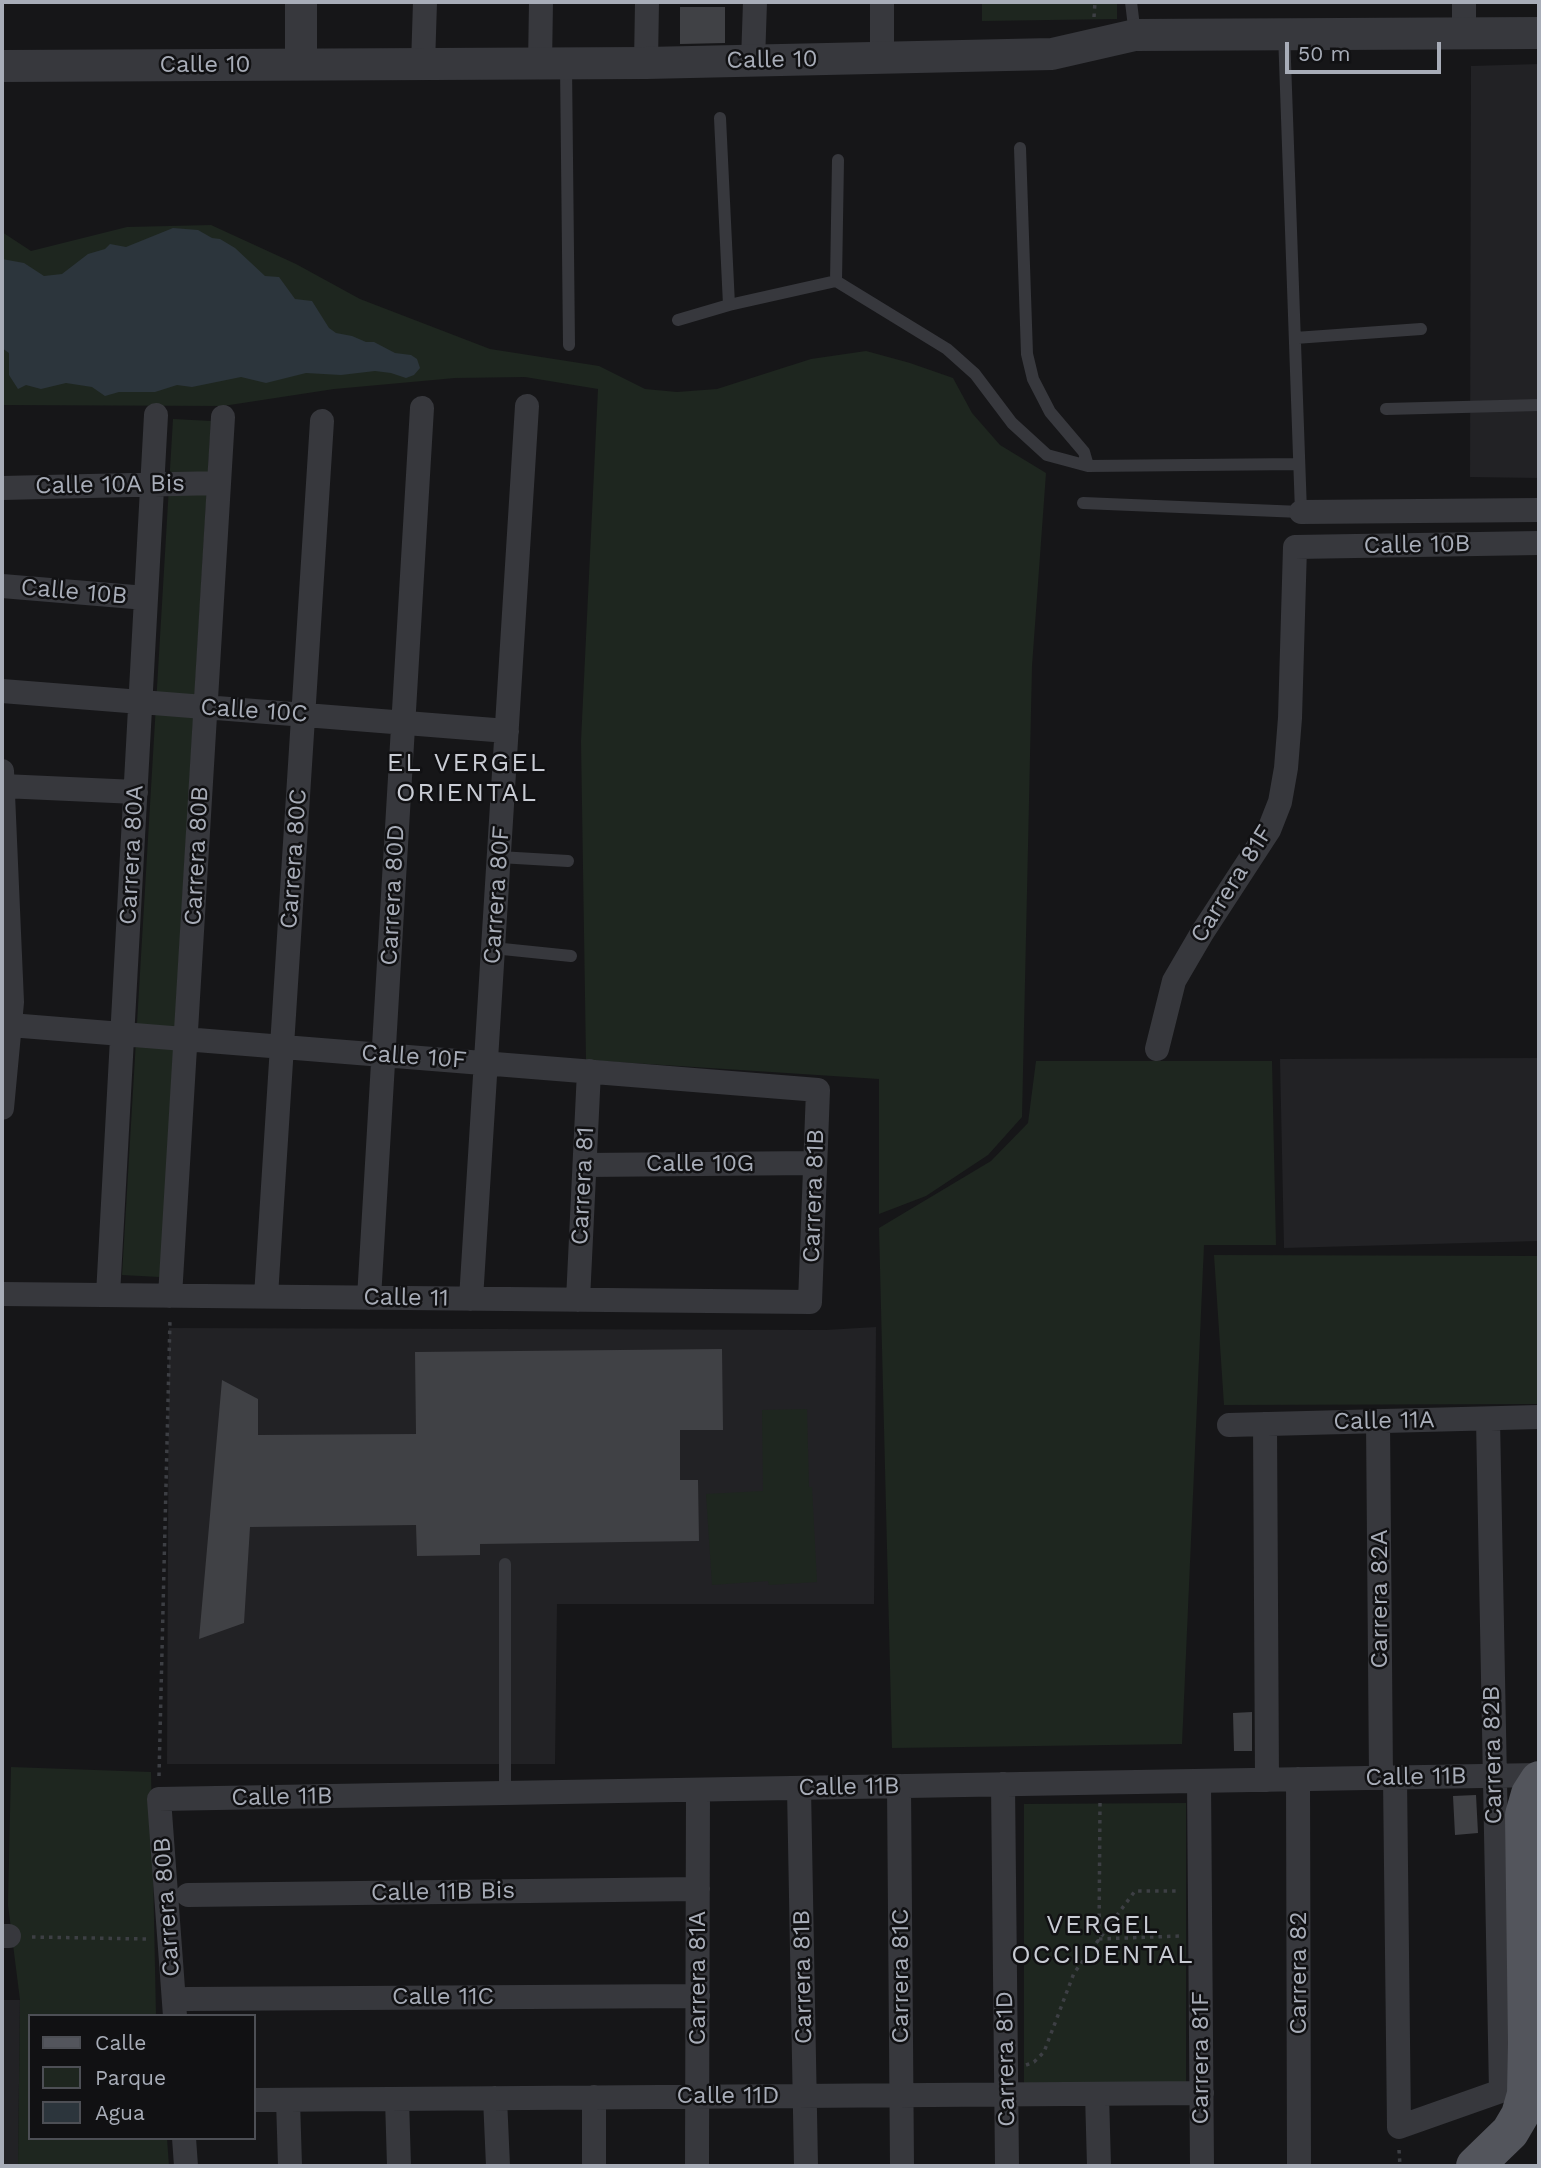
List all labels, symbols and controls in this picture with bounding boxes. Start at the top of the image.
scale bar [1289,28,1445,72]
text: 50 m [1298,41,1350,66]
street label: Calle 10 [726,45,818,75]
street label: Calle 10 [159,51,251,79]
street label: Calle 10A Bis [35,469,185,501]
street label: Calle 10B [1363,530,1471,560]
street label: Calle 10B [20,573,128,611]
street label: Calle 10C [199,693,309,729]
district label: EL VERGEL ORIENTAL [388,747,546,808]
street label: Carrera 80A [114,784,150,926]
street label: Carrera 80B [179,785,215,927]
street label: Carrera 80C [275,788,313,930]
street label: Carrera 81F [1185,820,1279,948]
street label: Carrera 80D [375,824,411,966]
street label: Carrera 80F [478,825,516,965]
street label: Calle 10F [360,1039,468,1075]
street label: Carrera 81 [566,1126,600,1246]
street label: Carrera 81B [797,1128,831,1264]
street label: Calle 10G [646,1150,754,1178]
street label: Calle 11 [363,1283,449,1313]
street label: Calle 11A [1333,1406,1435,1436]
street label: Carrera 82A [1366,1530,1394,1668]
street label: Carrera 82B [1477,1685,1509,1825]
street label: Calle 11B [1365,1762,1467,1792]
street label: Calle 11B [798,1772,900,1802]
street label: Calle 11B [231,1782,333,1812]
street label: Carrera 80B [148,1836,186,1978]
street label: Calle 11B Bis [371,1876,515,1908]
street label: Carrera 81C [887,1909,915,2043]
district label: VERGEL OCCIDENTAL [1013,1909,1193,1970]
street label: Carrera 81B [787,1910,819,2044]
street label: Carrera 81A [684,1911,712,2045]
street label: Carrera 82 [1285,1911,1313,2035]
street label: Calle 11C [392,1983,494,2011]
street label: Carrera 81D [990,1991,1022,2127]
street label: Carrera 81F [1187,1991,1215,2125]
legend [28,2014,256,2140]
text: Calle [95,2030,146,2055]
text: Parque [95,2065,166,2090]
street label: Calle 11D [677,2082,779,2110]
text: Agua [95,2100,145,2125]

